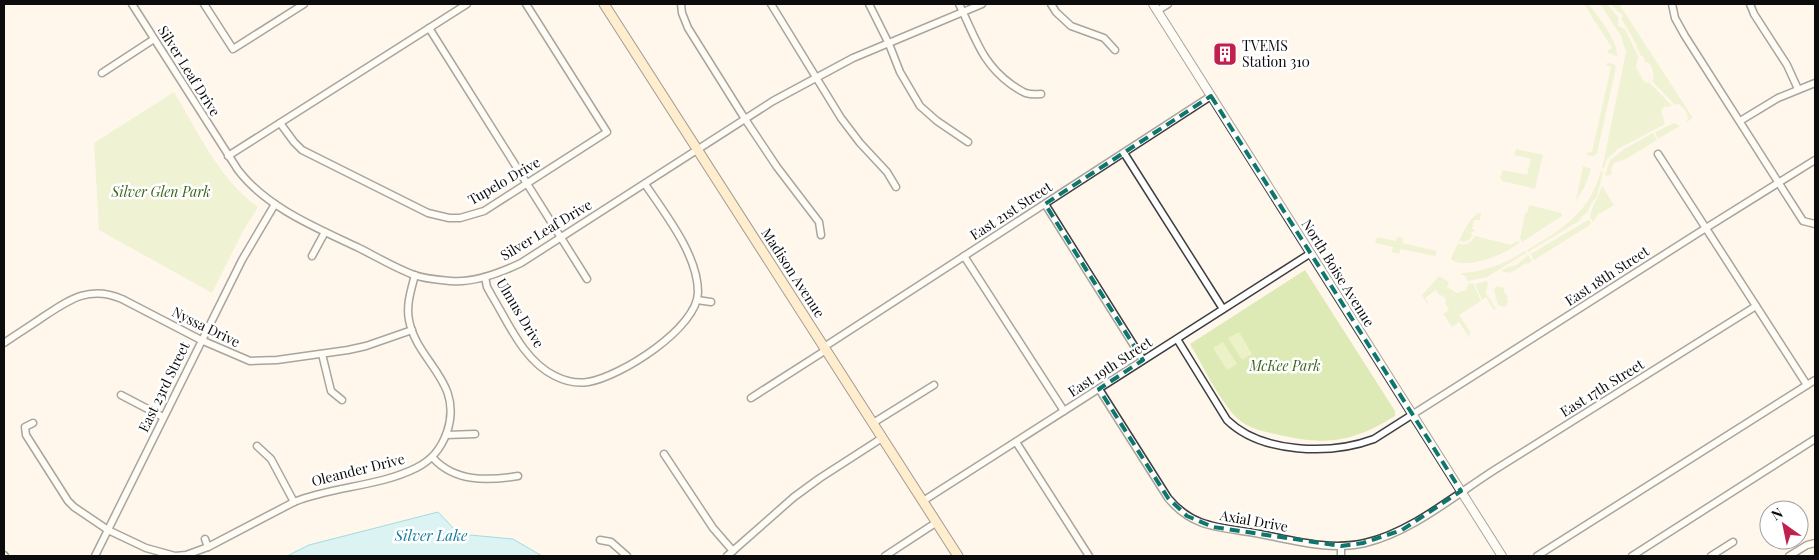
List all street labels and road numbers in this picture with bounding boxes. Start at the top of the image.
street label: Silver Leaf Drive [154,22,225,120]
street label: Tupelo Drive [464,152,543,209]
street label: East 21st Street [966,176,1056,244]
street label: Silver Leaf Drive [496,195,595,264]
street label: North Boise Avenue [1298,215,1379,330]
street label: Madison Avenue [757,224,829,321]
street label: East 18th Street [1561,241,1653,310]
street label: Ulmus Drive [492,274,549,351]
street label: Nyssa Drive [169,302,244,351]
street label: East 19th Street [1064,332,1156,401]
street label: East 23rd Street [134,338,194,435]
street label: East 17th Street [1556,354,1648,421]
street label: Oleander Drive [309,449,406,490]
street label: Axial Drive [1218,505,1290,536]

